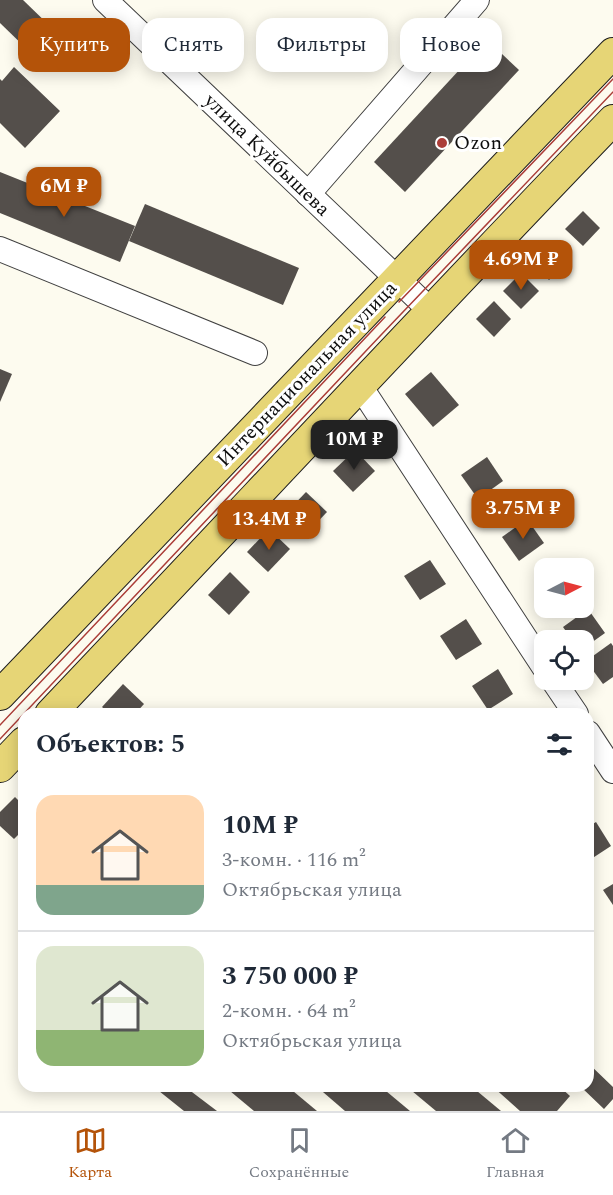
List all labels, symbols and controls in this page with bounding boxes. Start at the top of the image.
chip: Купить [18,18,130,72]
chip: Снять [142,18,244,72]
chip: Фильтры [256,18,388,72]
chip: Новое [400,18,502,72]
street label: улица Куйбышева [196,86,337,224]
place label: Ozon [454,128,502,158]
marker: Ozon [435,136,449,150]
pin: 6M ₽ [28,167,100,218]
text: 6M ₽ [40,171,88,201]
pin: 4.69M ₽ [466,240,576,291]
text: 4.69M ₽ [483,244,559,274]
street label: Интернациональная улица [210,274,404,474]
pin: 10M ₽ [312,420,396,471]
text: 10M ₽ [325,424,383,454]
pin: 3.75M ₽ [468,489,578,540]
text: 3.75M ₽ [485,493,561,523]
pin: 13.4M ₽ [214,500,324,551]
text: 13.4M ₽ [231,504,307,534]
north arrow [534,558,594,618]
map controls [534,558,594,690]
button: locate [534,630,594,690]
text: Объектов: 5 [36,724,185,764]
icon: filters [543,728,576,761]
text: 10M ₽ [222,805,298,845]
icon: home [84,819,156,891]
text: 3-комн. · 116 m² [222,845,366,875]
text: Октябрьская улица [222,875,402,905]
text: 3 750 000 ₽ [222,956,358,996]
icon: home [84,970,156,1042]
text: 2-комн. · 64 m² [222,996,356,1026]
text: Октябрьская улица [222,1026,402,1056]
tab: Карта [68,1124,112,1184]
tab: Сохранённые [249,1124,349,1184]
tab: Главная [486,1124,545,1184]

